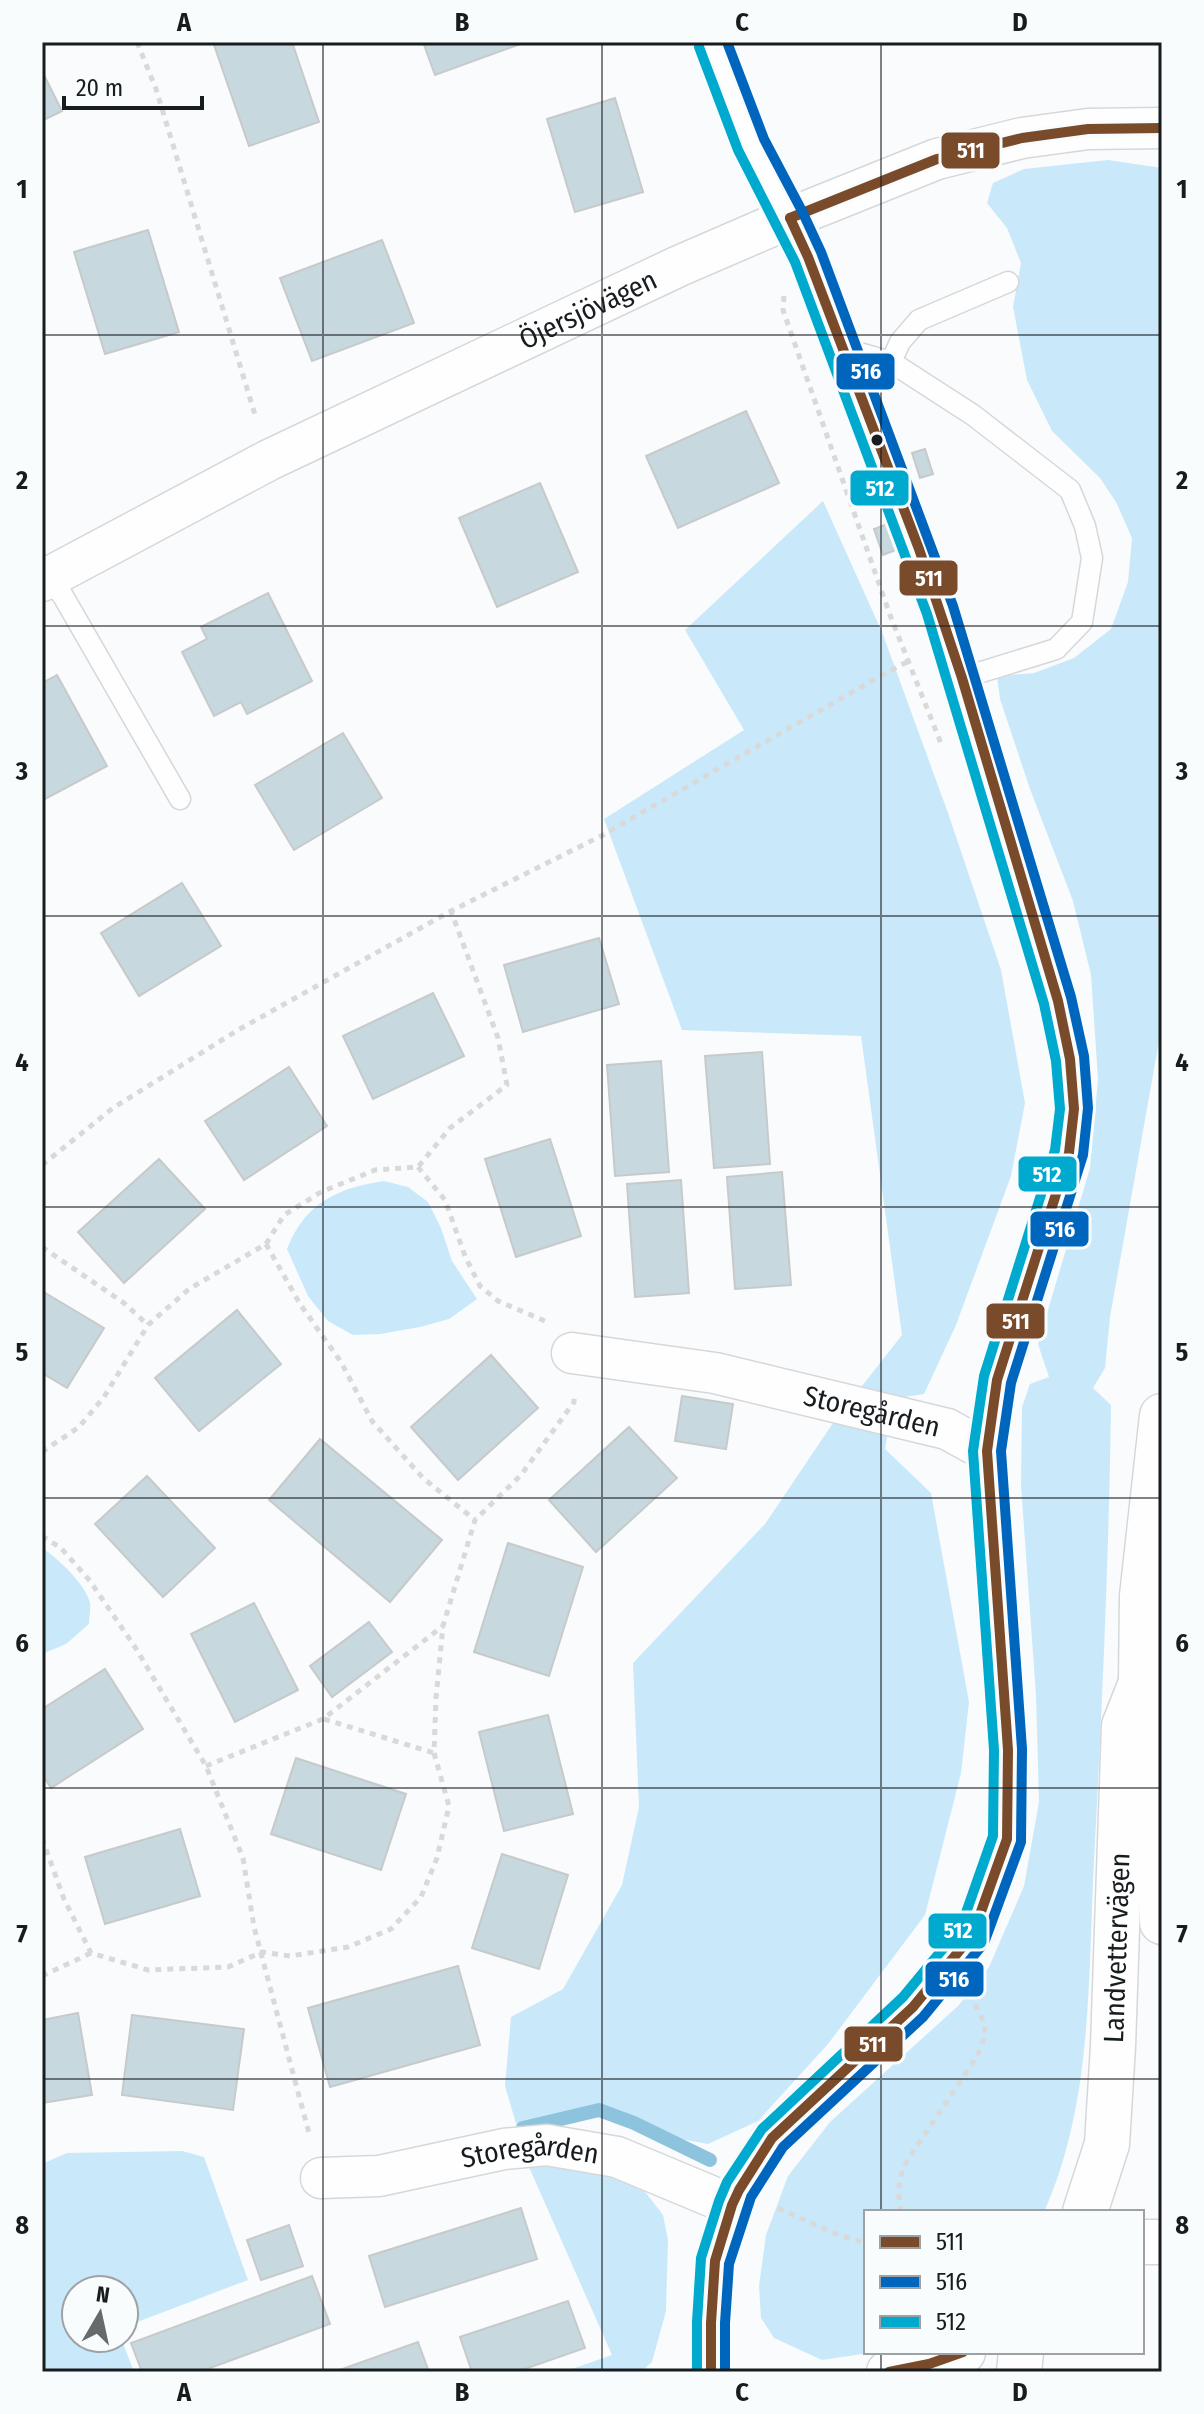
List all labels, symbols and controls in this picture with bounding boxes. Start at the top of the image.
text: A [176,7,192,38]
text: B [455,7,470,38]
text: C [735,7,749,38]
text: D [1012,7,1028,38]
scale bar [64,60,202,110]
text: 20 m [76,74,123,102]
line badge: 511 [940,131,1001,170]
text: 511 [957,137,985,164]
text: 1 [17,174,28,205]
text: 1 [1177,174,1188,205]
street label: Öjersjövägen [514,263,662,356]
line badge: 516 [835,352,896,391]
text: 516 [851,358,881,385]
unlabelled marker [869,432,885,448]
text: 2 [15,465,28,496]
text: 2 [1175,465,1188,496]
line badge: 512 [849,469,910,507]
text: 512 [865,475,895,502]
line badge: 511 [898,559,959,597]
text: 511 [915,565,943,592]
text: 3 [15,756,28,787]
text: 3 [1175,756,1188,787]
text: 4 [15,1047,29,1078]
text: 4 [1175,1047,1189,1078]
line badge: 512 [1017,1155,1078,1193]
text: 512 [1032,1161,1062,1188]
line badge: 516 [1029,1210,1090,1248]
text: 516 [1045,1216,1075,1243]
line badge: 511 [985,1302,1046,1340]
text: 511 [1002,1308,1030,1335]
text: 5 [16,1337,29,1368]
text: 5 [1176,1337,1189,1368]
street label: Storegården [800,1379,944,1444]
text: 6 [15,1628,29,1659]
text: 6 [1175,1628,1189,1659]
street label: Landvettervägen [1097,1852,1137,2043]
line badge: 512 [927,1912,988,1950]
text: 512 [943,1917,973,1944]
text: 7 [16,1919,28,1950]
text: 7 [1176,1919,1188,1950]
line badge: 516 [924,1960,985,1998]
text: 516 [939,1966,969,1993]
line badge: 511 [843,2025,904,2063]
text: 511 [859,2031,887,2058]
street label: Storegården [458,2129,601,2175]
text: 8 [15,2210,29,2241]
legend [864,2210,1144,2354]
text: 8 [1175,2210,1189,2241]
text: 511 [936,2228,964,2256]
text: 516 [936,2268,967,2296]
north arrow [60,2274,140,2354]
text: N [94,2280,112,2309]
text: 512 [936,2308,966,2336]
text: A [176,2377,192,2408]
text: B [455,2377,470,2408]
text: C [735,2377,749,2408]
text: D [1012,2377,1028,2408]

